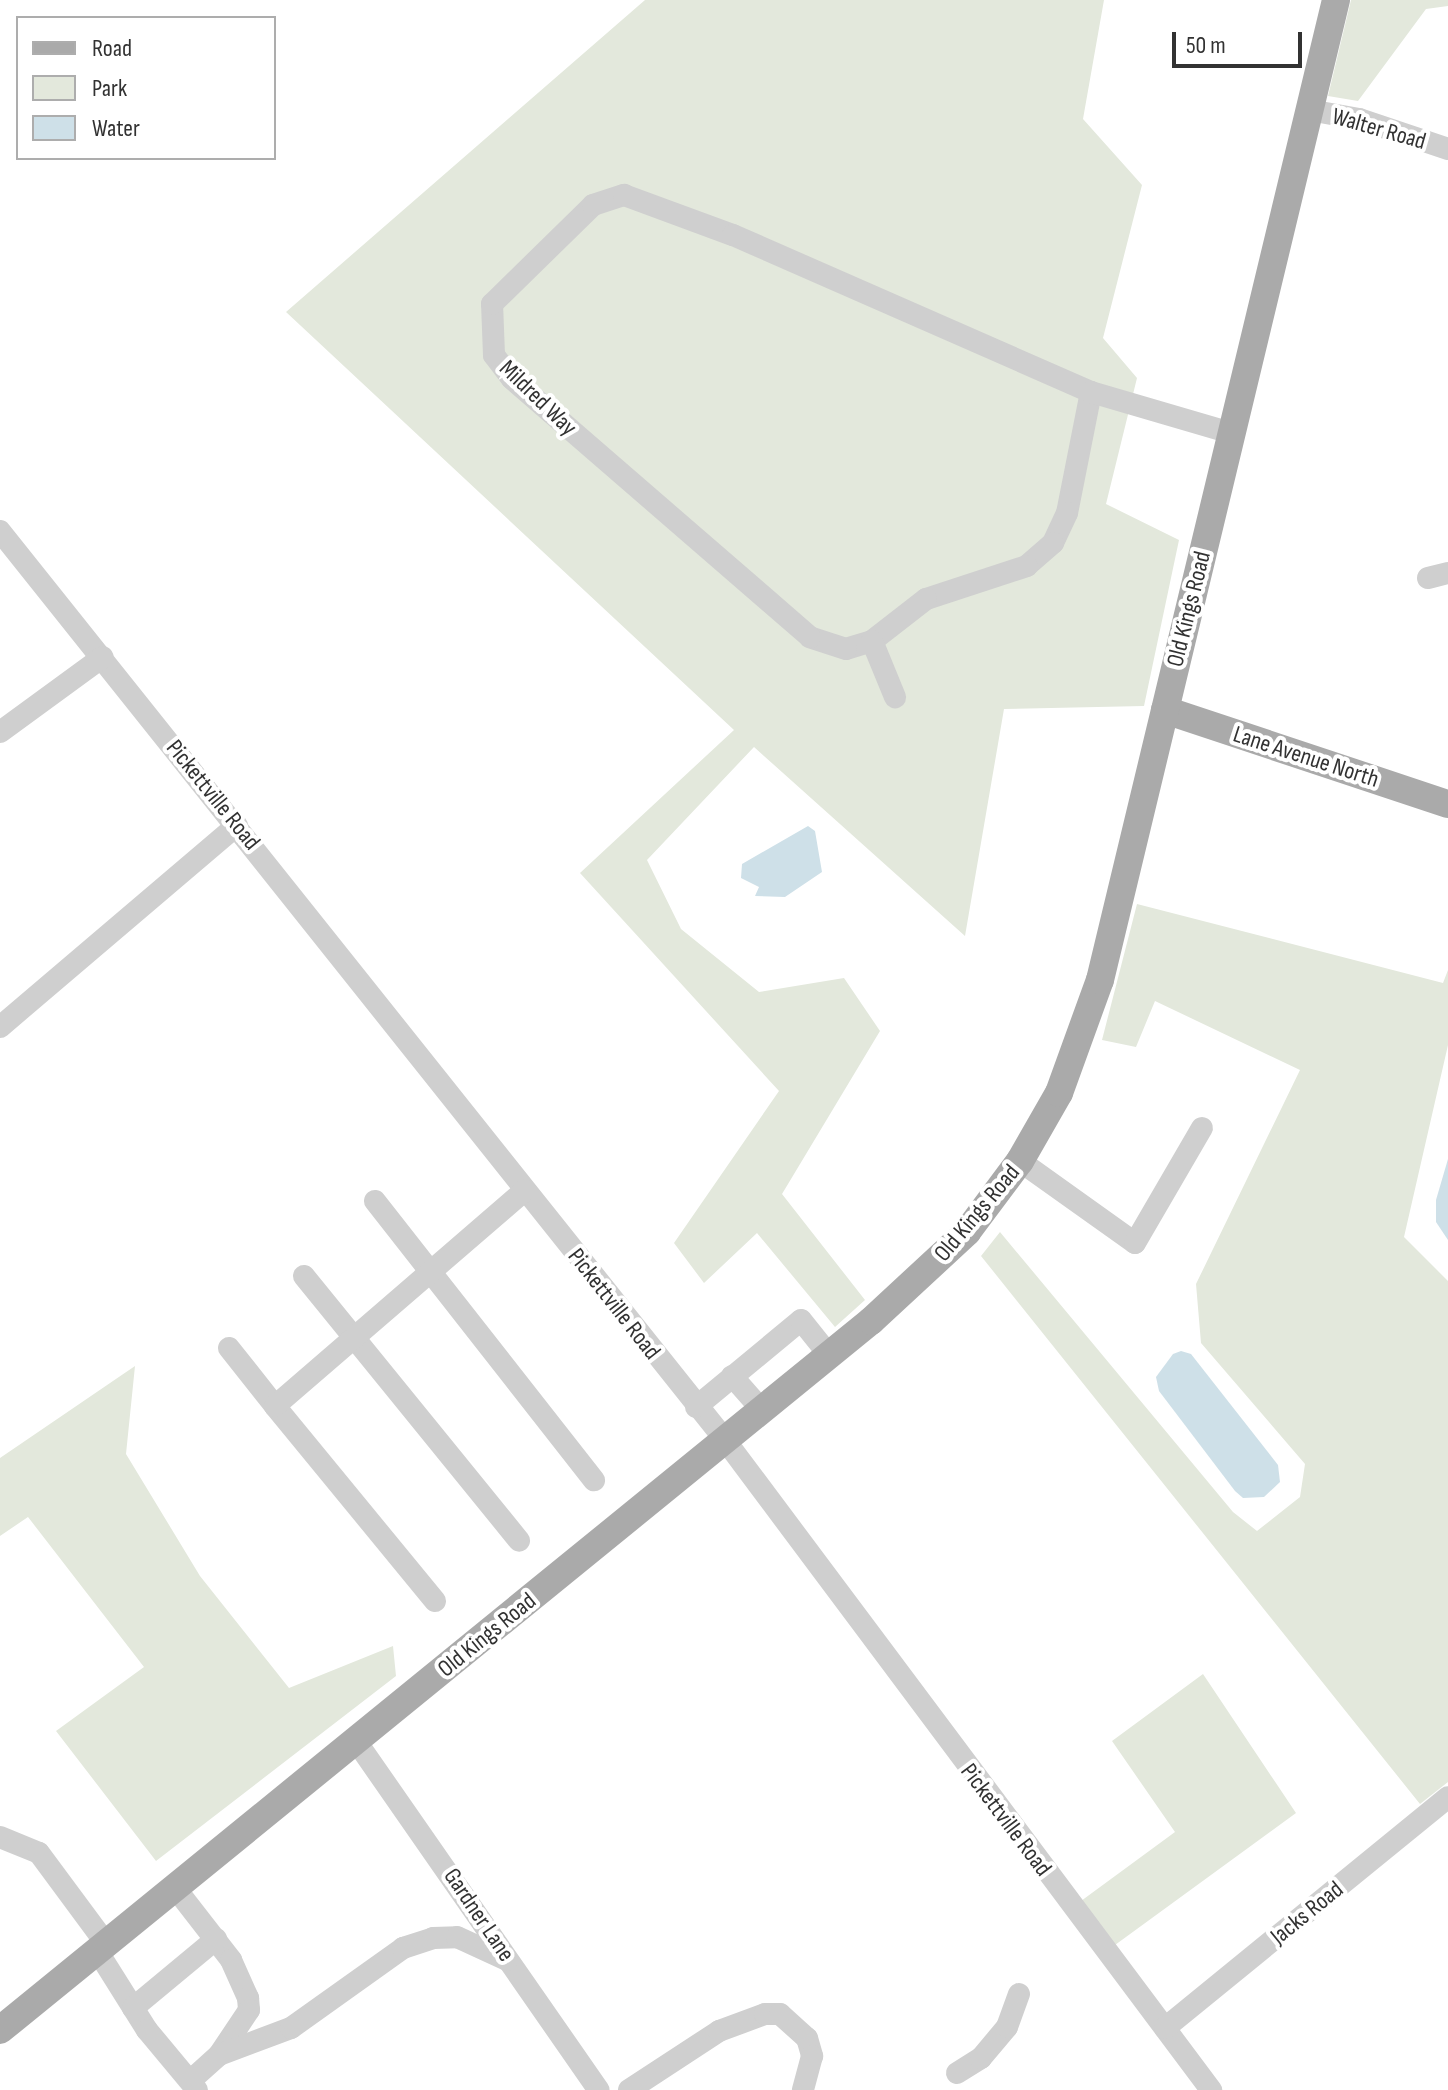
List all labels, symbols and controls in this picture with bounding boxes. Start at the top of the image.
legend [16,16,276,160]
scale bar [1176,16,1306,66]
text: 50 m [1186,31,1226,60]
text: Road [92,34,132,63]
text: Park [92,74,127,103]
street label: Walter Road [1329,102,1429,156]
text: Water [92,114,140,143]
street label: Mildred Way [493,354,583,442]
street label: Old Kings Road [1161,548,1217,670]
street label: Lane Avenue North [1230,720,1382,794]
street label: Pickettville Road [160,734,266,856]
street label: Old Kings Road [928,1159,1026,1267]
street label: Pickettville Road [562,1243,666,1365]
street label: Old Kings Road [432,1587,542,1683]
street label: Pickettville Road [954,1758,1058,1882]
street label: Gardner Lane [437,1863,521,1967]
street label: Jacks Road [1265,1875,1349,1951]

